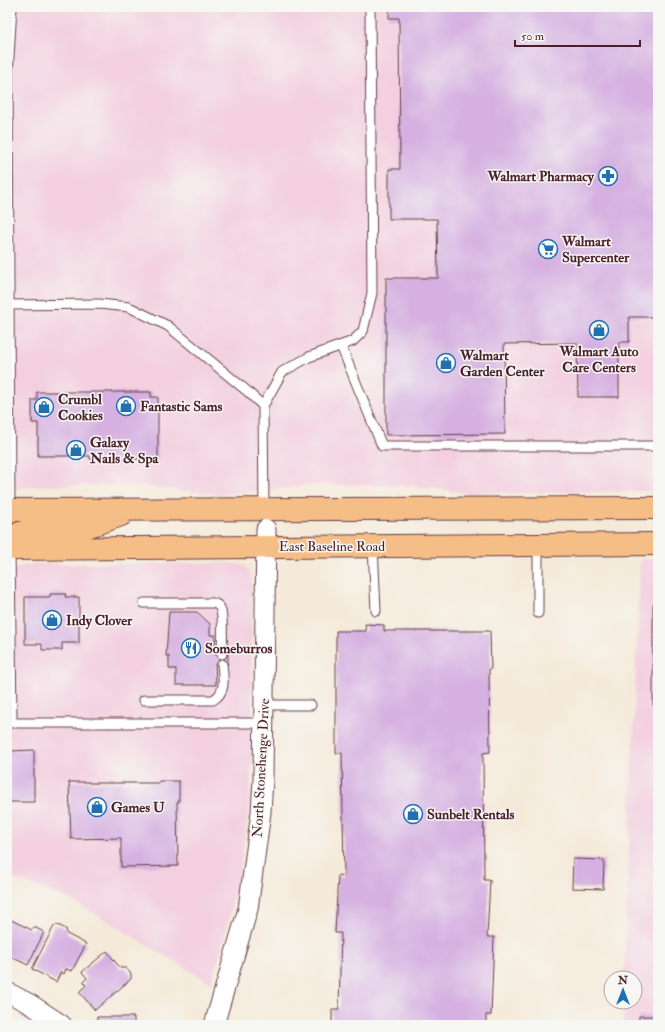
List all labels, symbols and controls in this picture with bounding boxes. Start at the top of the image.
scale bar [515,22,640,48]
text: 50 m [521,29,545,44]
pharmacy icon: Walmart Pharmacy [597,165,619,187]
place label: Walmart Pharmacy [486,168,595,186]
place label: Walmart Supercenter [561,233,630,267]
supermarket icon: Walmart Supercenter [537,238,559,260]
shop icon: Walmart Auto Care Centers [588,319,610,341]
place label: Walmart Auto Care Centers [559,343,639,376]
place label: Walmart Garden Center [459,347,545,380]
shop icon: Walmart Garden Center [435,352,457,374]
place label: Crumbl Cookies [58,391,103,424]
shop icon: Fantastic Sams [115,395,137,417]
shop icon: Crumbl Cookies [33,396,55,418]
place label: Fantastic Sams [140,398,223,415]
place label: Galaxy Nails & Spa [89,434,160,468]
shop icon: Galaxy Nails & Spa [65,439,87,461]
street label: East Baseline Road [279,538,385,555]
shop icon: Indy Clover [41,609,63,631]
place label: Indy Clover [66,612,133,630]
restaurant icon: Someburros [180,637,202,659]
place label: Someburros [205,640,272,657]
street label: North Stonehenge Drive [249,698,273,838]
shop icon: Games U [86,796,108,818]
place label: Games U [111,799,165,816]
shop icon: Sunbelt Rentals [402,803,424,825]
place label: Sunbelt Rentals [427,806,515,823]
north arrow [603,970,643,1010]
text: N [617,974,629,987]

